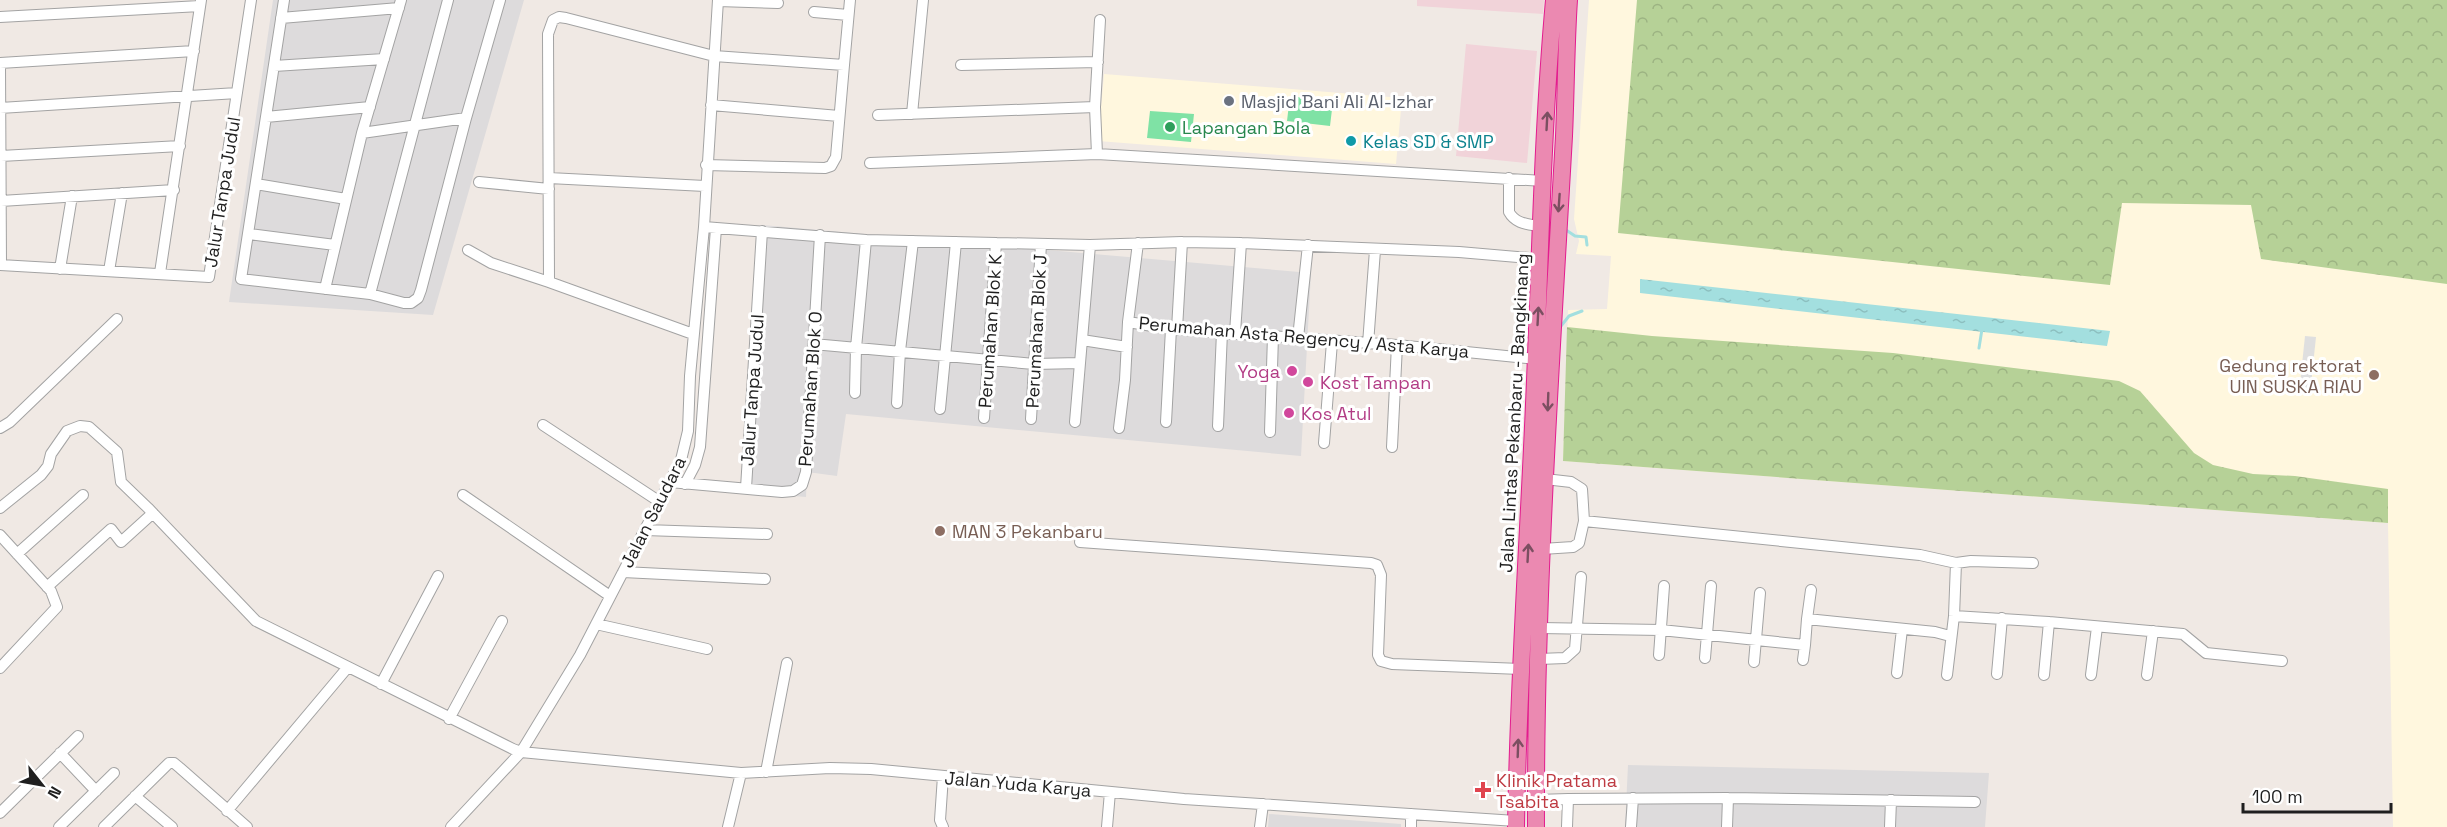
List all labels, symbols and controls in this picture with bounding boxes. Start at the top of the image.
place label: Masjid Bani Ali Al-Izhar [1241,90,1434,113]
marker: Masjid Bani Ali Al-Izhar [1222,94,1236,108]
one-way arrow [1542,112,1553,132]
street label: Jalur Tanpa Judul [199,115,245,269]
place label: Lapangan Bola [1182,116,1311,139]
marker: Lapangan Bola [1163,120,1177,134]
place label: Kelas SD & SMP [1363,130,1494,153]
marker: Kelas SD & SMP [1344,134,1358,148]
one-way arrow [1554,193,1565,213]
street label: Perumahan Blok K [973,253,1007,409]
street label: Perumahan Blok J [1020,253,1052,409]
street label: Jalan Lintas Pekanbaru - Bangkinang [1494,253,1534,573]
one-way arrow [1533,307,1544,327]
street label: Perumahan Blok O [793,311,827,467]
street label: Perumahan Asta Regency / Asta Karya [1138,311,1470,363]
street label: Jalur Tanpa Judul [735,313,769,467]
place label: Gedung rektorat UIN SUSKA RIAU [2219,354,2362,398]
place label: Yoga [1238,360,1280,383]
marker: Yoga [1285,364,1299,378]
marker: Gedung rektorat UIN SUSKA RIAU [2367,368,2381,382]
place label: Kost Tampan [1320,371,1431,394]
marker: Kost Tampan [1301,375,1315,389]
one-way arrow [1542,391,1553,411]
place label: Kos Atul [1301,402,1371,425]
marker: Kos Atul [1282,406,1296,420]
street label: Jalan Saudara [615,452,691,572]
place label: MAN 3 Pekanbaru [952,520,1103,543]
marker: MAN 3 Pekanbaru [933,524,947,538]
one-way arrow [1522,543,1533,563]
one-way arrow [1512,738,1524,758]
north arrow [12,755,72,815]
street label: Jalan Yuda Karya [944,766,1092,802]
place label: Klinik Pratama Tsabita [1496,769,1617,813]
scale bar [2243,776,2392,814]
marker: Klinik Pratama Tsabita [1474,781,1492,799]
text: N [43,782,66,802]
text: 100 m [2252,785,2303,808]

